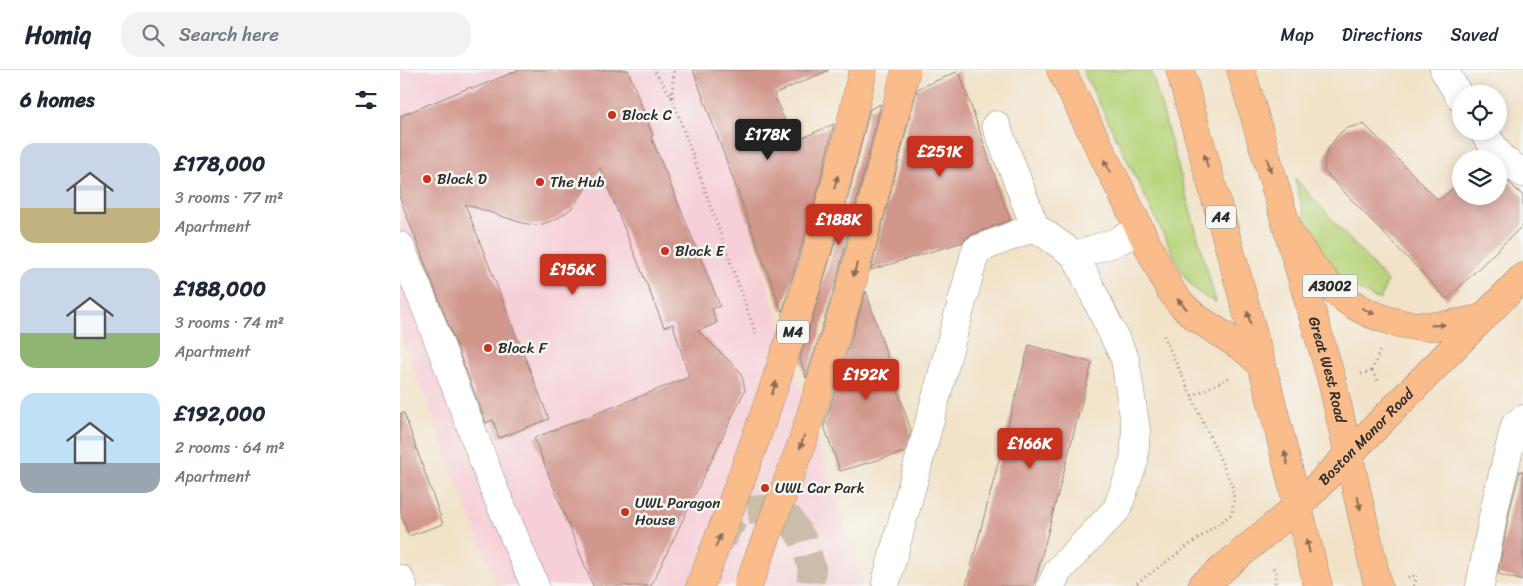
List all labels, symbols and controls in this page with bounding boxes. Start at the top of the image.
search box [121,12,471,57]
text: Homiq [25,14,91,56]
text: Search here [179,18,279,51]
text: Map [1281,19,1314,51]
text: Directions [1342,19,1423,51]
text: Saved [1451,19,1498,51]
icon: search [139,21,167,49]
text: 6 homes [20,81,95,119]
map controls [1452,85,1507,205]
button: locate [1452,85,1507,140]
icon: filters [352,86,380,114]
place label: Block C [622,102,673,128]
marker: Block C [606,109,618,121]
pin: £178K [733,118,803,161]
text: £178K [746,120,790,149]
pin: £251K [905,136,975,178]
text: £251K [918,137,962,166]
text: £178,000 [175,145,265,183]
button: layers [1452,150,1507,205]
one-way arrow [1201,154,1209,169]
one-way arrow [1265,158,1273,173]
one-way arrow [1103,159,1111,173]
icon: home [60,163,120,223]
place label: Block D [437,166,487,192]
place label: The Hub [550,169,604,195]
marker: Block D [421,173,433,185]
one-way arrow [832,175,840,190]
marker: The Hub [534,176,546,188]
text: 3 rooms · 77 m² [175,183,283,212]
pin: £188K [804,204,874,246]
text: £188K [817,205,861,234]
road number: A4 [1206,206,1236,228]
text: Apartment [175,212,251,241]
place label: Block E [675,238,726,264]
marker: Block E [659,245,671,257]
pin: £156K [538,254,608,296]
text: £156K [551,255,595,284]
one-way arrow [851,262,859,277]
text: £188,000 [175,270,266,308]
road number: A3002 [1302,275,1358,298]
icon: home [60,288,120,348]
one-way arrow [1176,298,1188,310]
text: 3 rooms · 74 m² [175,308,284,337]
one-way arrow [1361,308,1375,316]
one-way arrow [1245,310,1253,326]
street label: Great West Road [1301,314,1354,426]
road number: M4 [777,320,809,344]
one-way arrow [1430,321,1446,329]
place label: Block F [498,335,549,361]
text: Apartment [175,337,251,366]
marker: Block F [482,342,494,354]
pin: £192K [831,358,901,401]
text: £192K [844,360,888,389]
one-way arrow [771,381,779,396]
street label: Boston Manor Road [1312,381,1421,492]
text: £192,000 [175,395,266,433]
icon: home [60,413,120,473]
pin: £166K [995,428,1065,470]
text: £166K [1008,429,1052,458]
text: 2 rooms · 64 m² [175,433,285,462]
one-way arrow [798,435,806,450]
one-way arrow [1282,450,1290,465]
text: Apartment [175,462,251,491]
place label: UWL Car Park [775,475,865,501]
marker: UWL Car Park [759,482,771,494]
place label: UWL Paragon House [635,490,720,533]
one-way arrow [1355,495,1363,510]
marker: UWL Paragon House [619,506,631,518]
one-way arrow [714,533,722,548]
one-way arrow [1304,538,1312,553]

